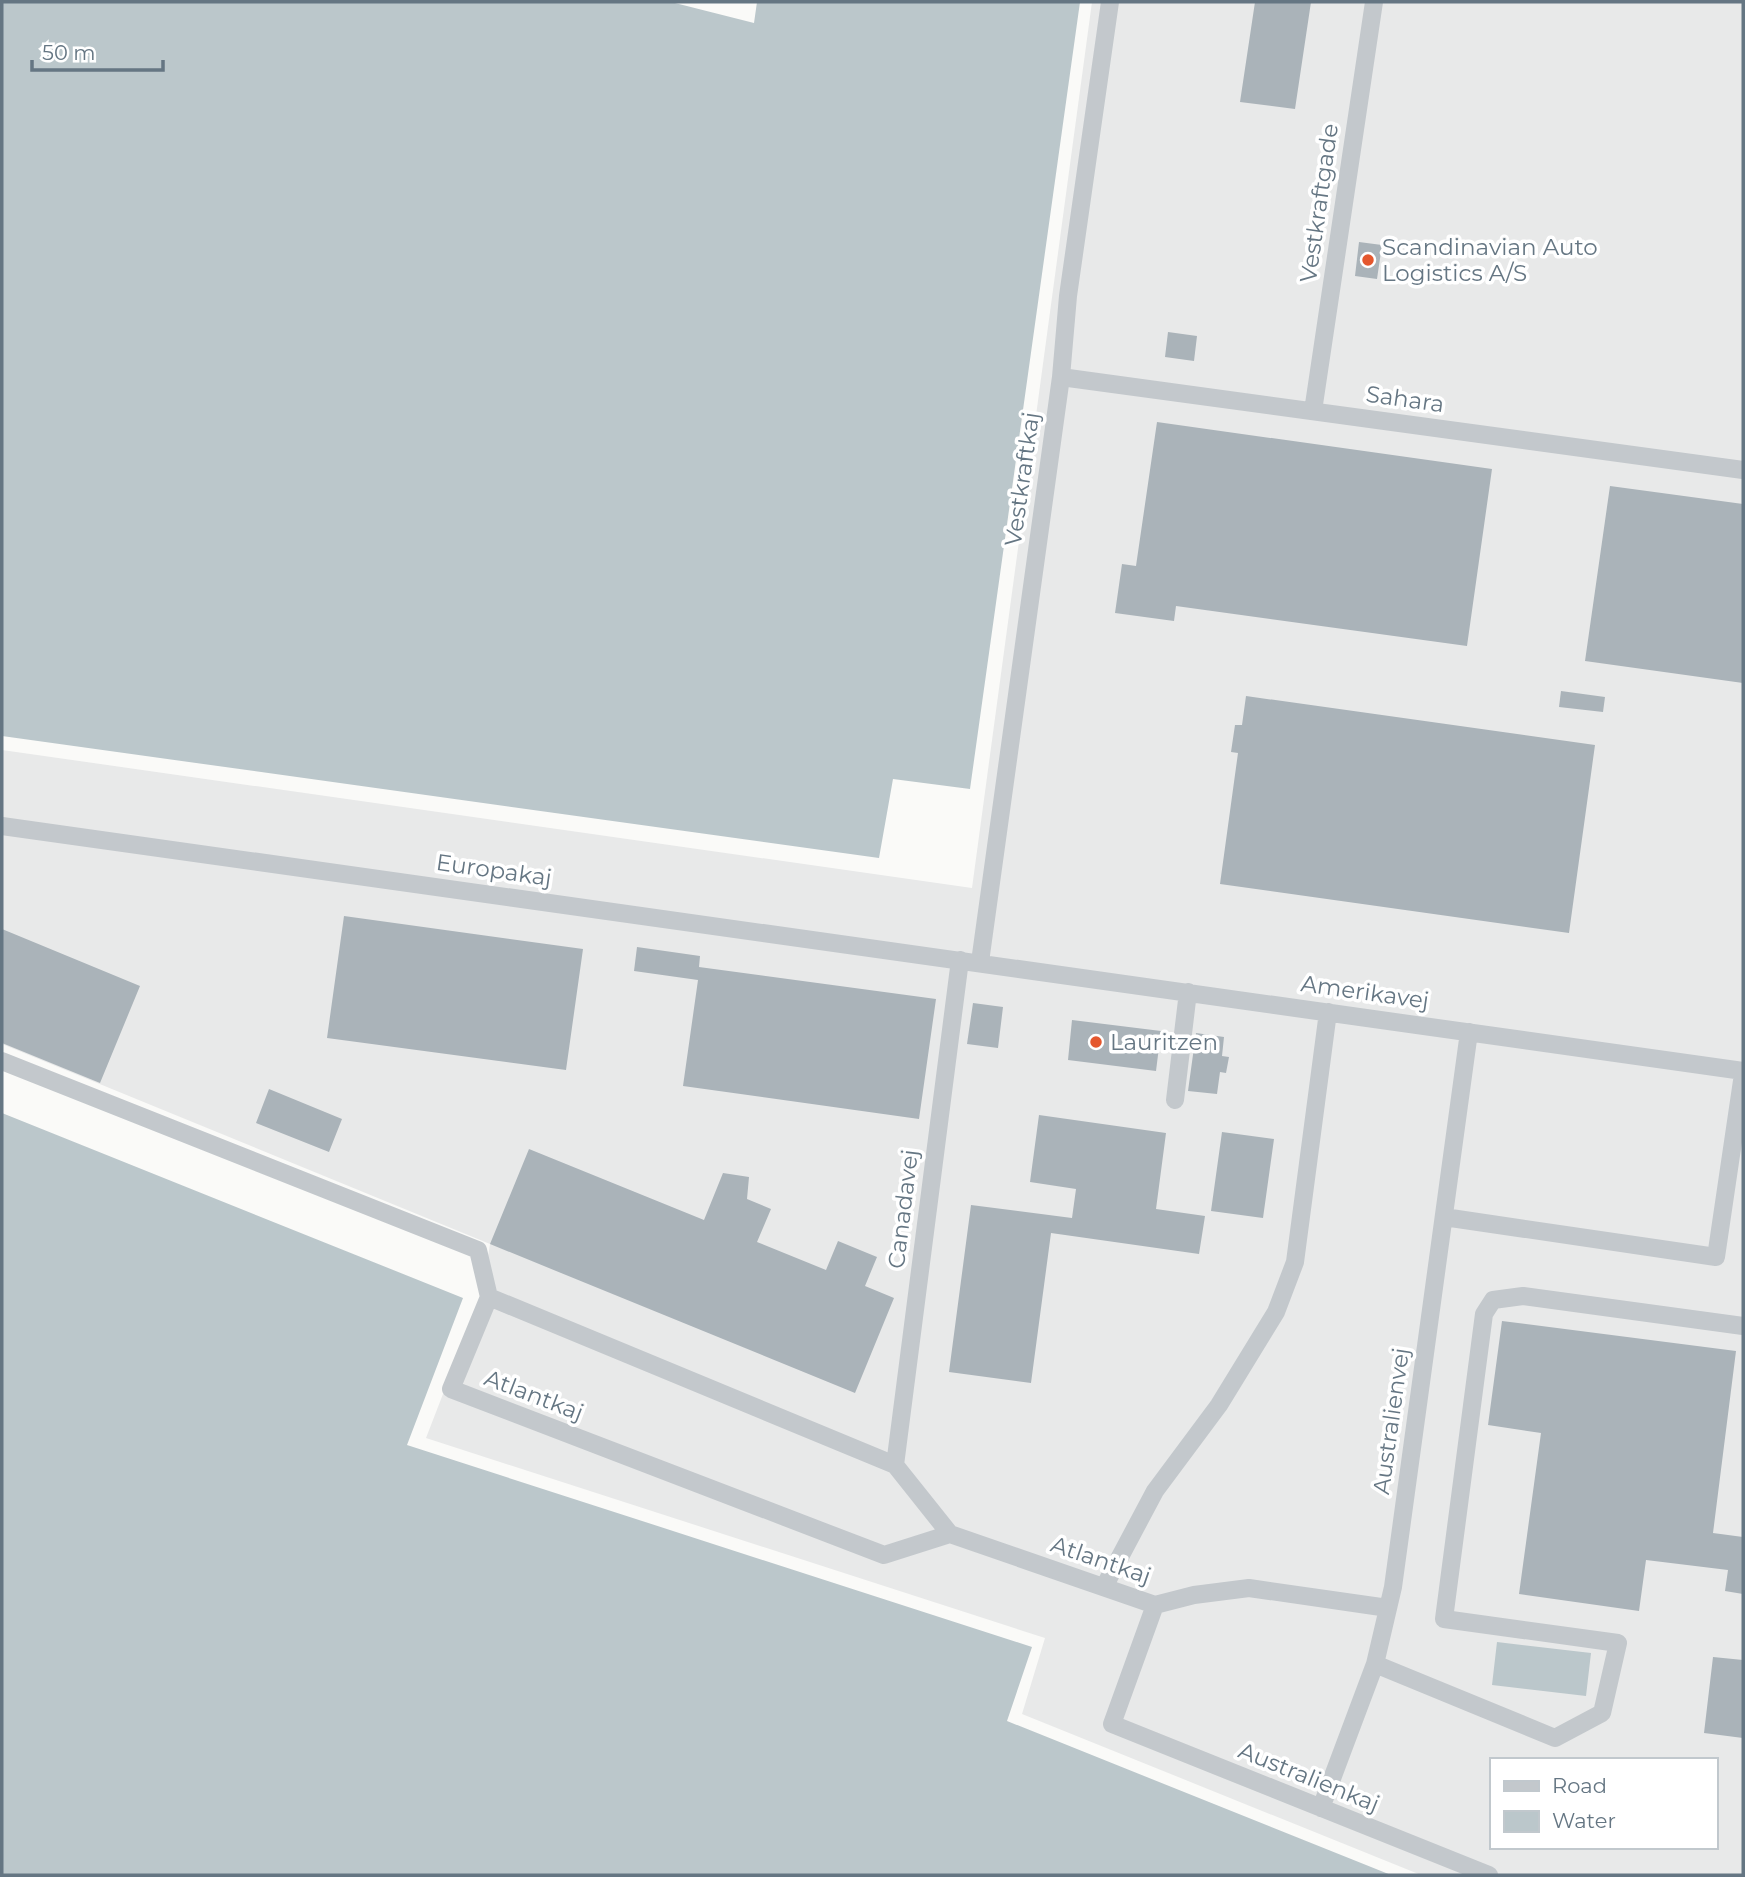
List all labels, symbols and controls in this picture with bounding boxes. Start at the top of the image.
scale bar [32,28,163,72]
text: 50 m [42,40,96,65]
street label: Vestkraftgade [1294,122,1344,284]
place label: Scandinavian Auto Logistics A/S [1382,233,1598,287]
marker: Scandinavian Auto Logistics A/S [1360,252,1376,268]
street label: Sahara [1364,380,1446,418]
street label: Vestkraftkaj [999,410,1045,548]
street label: Europakaj [434,848,554,892]
street label: Amerikavej [1299,969,1431,1015]
place label: Lauritzen [1110,1028,1218,1056]
marker: Lauritzen [1088,1034,1104,1050]
street label: Canadavej [882,1148,924,1270]
street label: Australienvej [1367,1346,1415,1496]
street label: Atlantkaj [481,1363,587,1427]
street label: Atlantkaj [1047,1530,1155,1590]
street label: Australienkaj [1235,1736,1383,1818]
legend [1490,1758,1717,1849]
text: Road [1552,1773,1607,1798]
text: Water [1552,1808,1616,1833]

